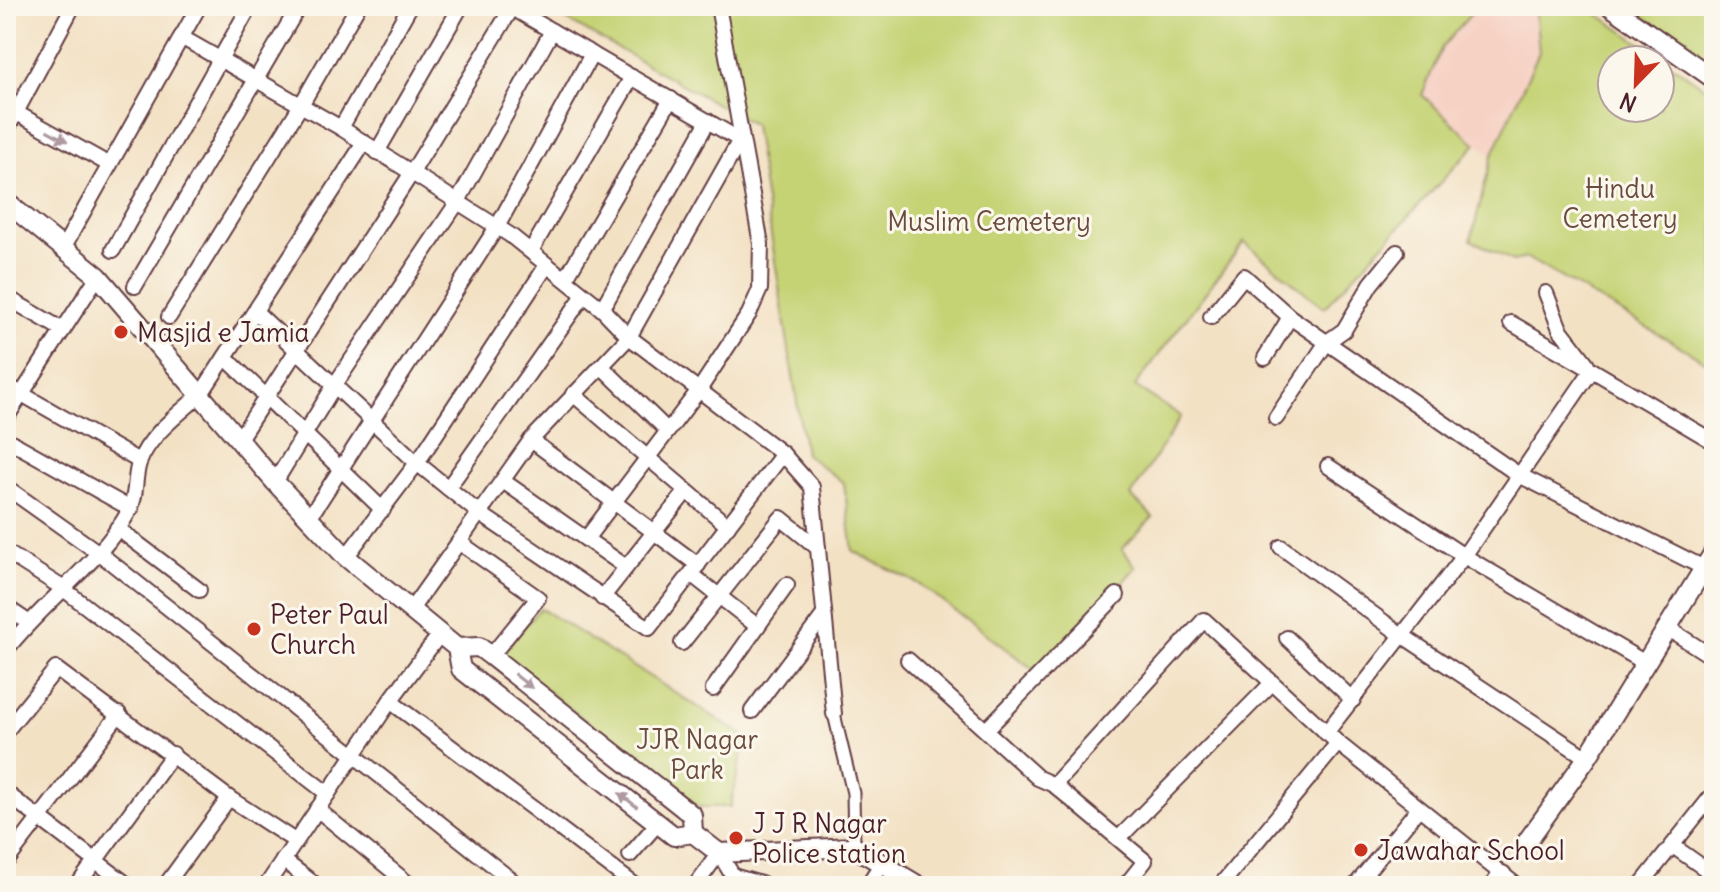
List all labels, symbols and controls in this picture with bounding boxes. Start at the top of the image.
north arrow [1596,44,1676,124]
text: N [1616,87,1641,118]
one-way arrow [46,128,68,142]
park label: Hindu Cemetery [1562,172,1678,235]
park label: Muslim Cemetery [887,205,1091,238]
place label: Masjid e Jamia [137,316,309,349]
marker: Masjid e Jamia [112,323,130,341]
place label: Peter Paul Church [270,598,389,661]
marker: Peter Paul Church [245,620,263,638]
one-way arrow [513,673,533,689]
park label: JJR Nagar Park [636,723,758,786]
one-way arrow [618,792,638,808]
place label: J J R Nagar Police station [752,807,906,870]
marker: J J R Nagar Police station [727,829,745,847]
place label: Jawahar School [1377,834,1565,867]
marker: Jawahar School [1352,841,1370,859]

